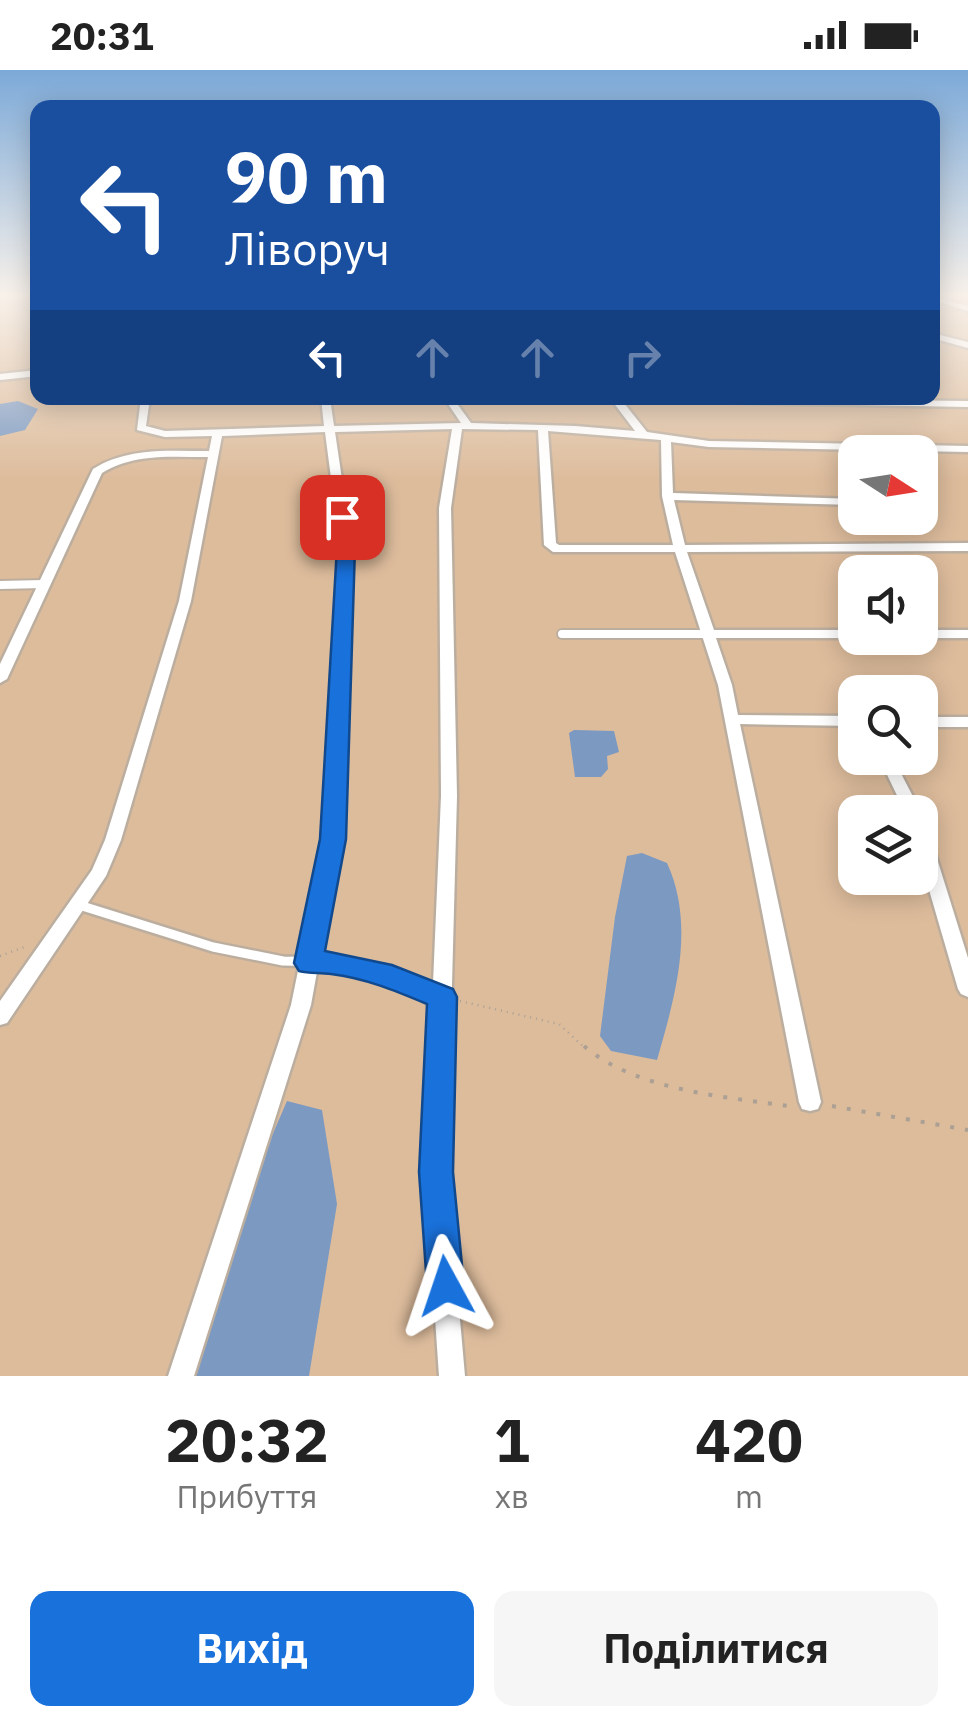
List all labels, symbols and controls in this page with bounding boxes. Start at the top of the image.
text: 20:31 [50,11,154,60]
text: 90 m [225,131,388,222]
icon: left [60,140,190,270]
text: Ліворуч [225,219,390,277]
icon: left [300,330,355,385]
icon: ahead [405,330,460,385]
icon: ahead [510,330,565,385]
icon: right [615,330,670,385]
north arrow [838,435,938,535]
map controls [838,435,938,895]
pin [300,475,385,560]
icon: arrive [315,490,370,545]
button: sound [838,555,938,655]
button: search [838,675,938,775]
button: layers [838,795,938,895]
position arrow [394,1234,498,1338]
text: 20:32 [165,1400,329,1479]
text: 1 [494,1400,530,1479]
text: 420 [695,1400,803,1479]
text: Прибуття [176,1475,317,1517]
text: хв [495,1475,529,1517]
text: m [735,1475,763,1517]
button: Вихід [30,1591,474,1706]
button: Поділитися [494,1591,938,1706]

